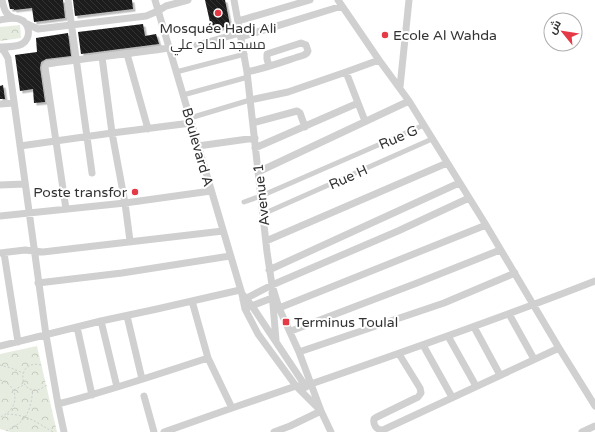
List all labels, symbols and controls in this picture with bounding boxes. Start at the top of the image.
marker: Mosquée Hadj Ali مسجد الحاج علي [213,8,223,18]
north arrow [543,12,583,52]
text: ش [546,18,564,37]
place label: Mosquée Hadj Ali مسجد الحاج علي [159,20,277,56]
place label: Ecole Al Wahda [393,27,497,44]
marker: Ecole Al Wahda [380,30,390,40]
street label: Boulevard A [178,106,217,189]
street label: Rue G [376,122,420,153]
street label: Rue H [326,161,370,193]
street label: Avenue 1 [250,163,273,227]
place label: Poste transfor [33,184,128,201]
marker: Poste transfor [130,187,140,197]
place label: Terminus Toulal [294,314,398,331]
marker: Terminus Toulal [281,317,291,327]

